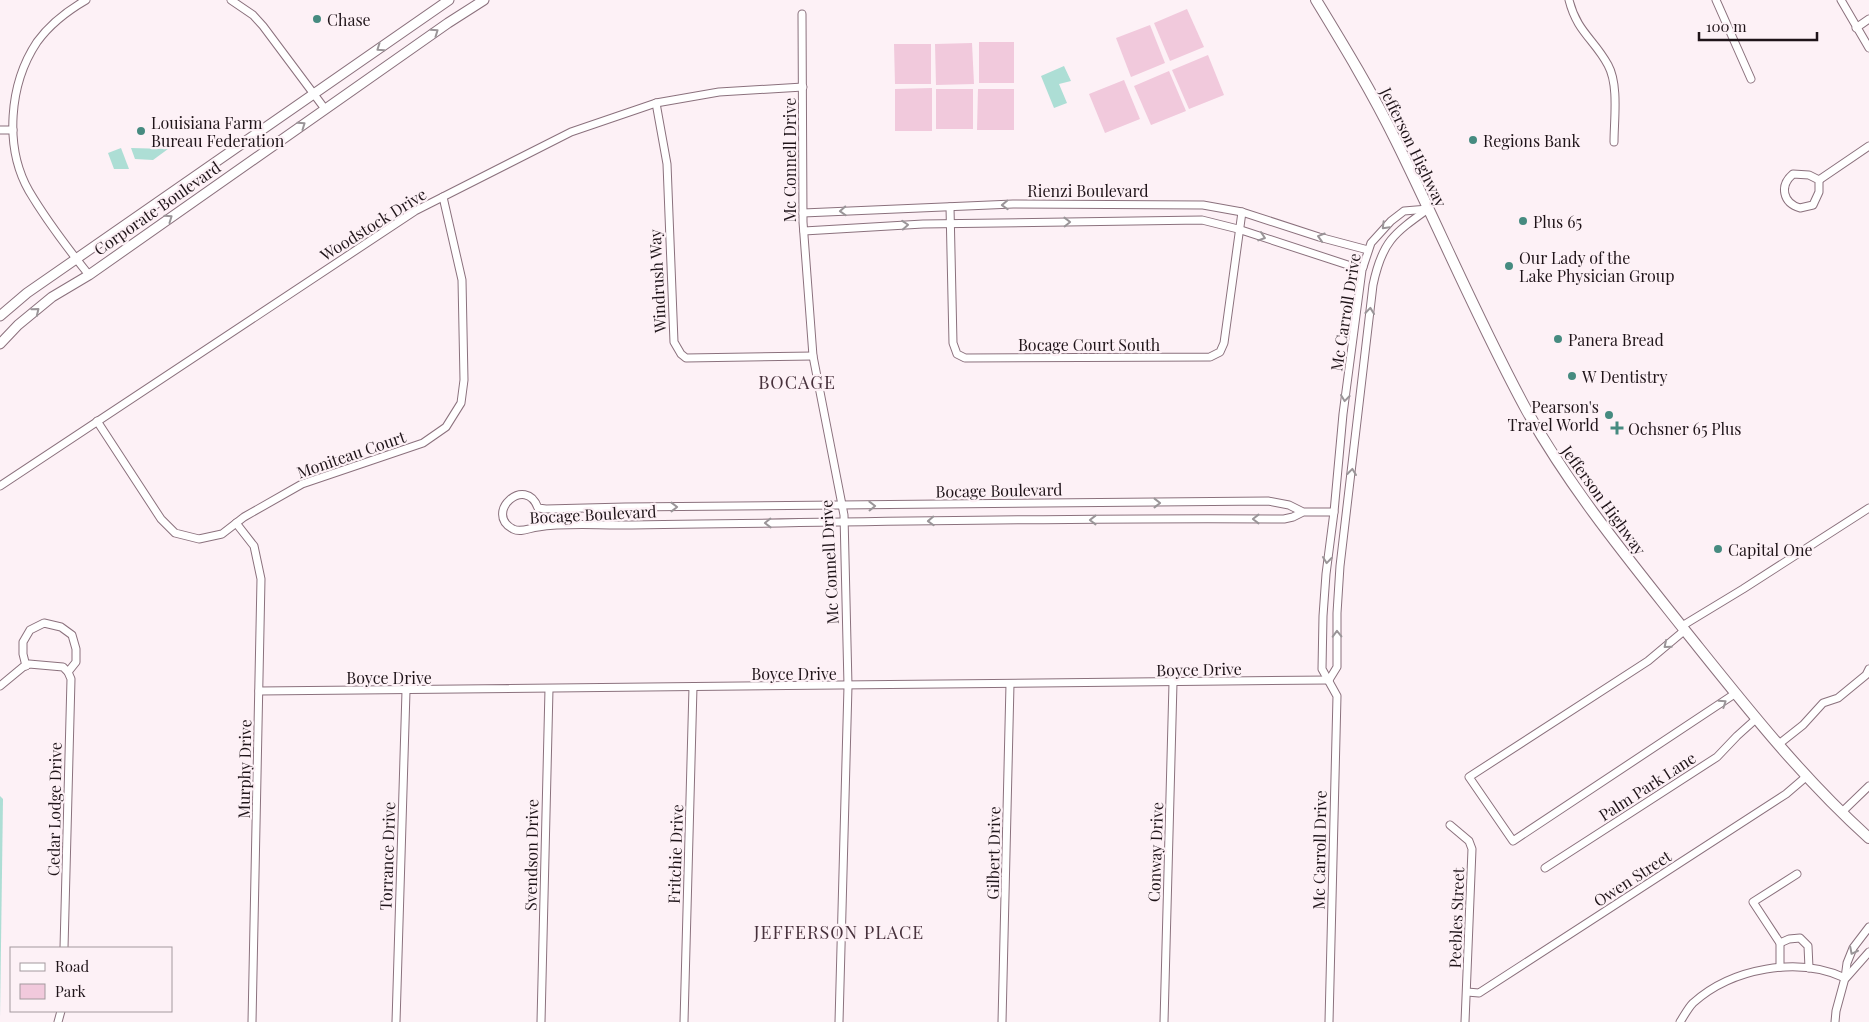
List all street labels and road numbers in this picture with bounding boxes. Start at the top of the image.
street label: Jefferson Highway [1376,83,1452,210]
street label: Mc Connell Drive [779,98,800,222]
street label: Corporate Boulevard [90,156,224,260]
street label: Rienzi Boulevard [1027,180,1149,201]
street label: Woodstock Drive [315,183,430,266]
street label: Windrush Way [644,229,670,334]
street label: Mc Carroll Drive [1325,251,1365,373]
street label: Bocage Court South [1018,334,1161,355]
street label: Moniteau Court [294,425,408,482]
street label: Jefferson Highway [1557,440,1651,559]
street label: Bocage Boulevard [935,478,1063,502]
street label: Mc Connell Drive [815,499,843,625]
street label: Bocage Boulevard [529,500,657,528]
street label: Boyce Drive [1156,658,1242,680]
street label: Boyce Drive [751,663,837,684]
street label: Boyce Drive [346,667,432,688]
street label: Murphy Drive [233,719,255,819]
street label: Cedar Lodge Drive [42,742,66,876]
street label: Palm Park Lane [1594,747,1700,825]
street label: Mc Carroll Drive [1307,790,1331,910]
street label: Svendson Drive [520,799,542,911]
street label: Torrance Drive [375,801,399,911]
street label: Conway Drive [1143,802,1167,902]
street label: Fritchie Drive [663,804,687,904]
street label: Gilbert Drive [982,806,1004,900]
street label: Owen Street [1589,845,1675,911]
street label: Peebles Street [1444,867,1468,969]

